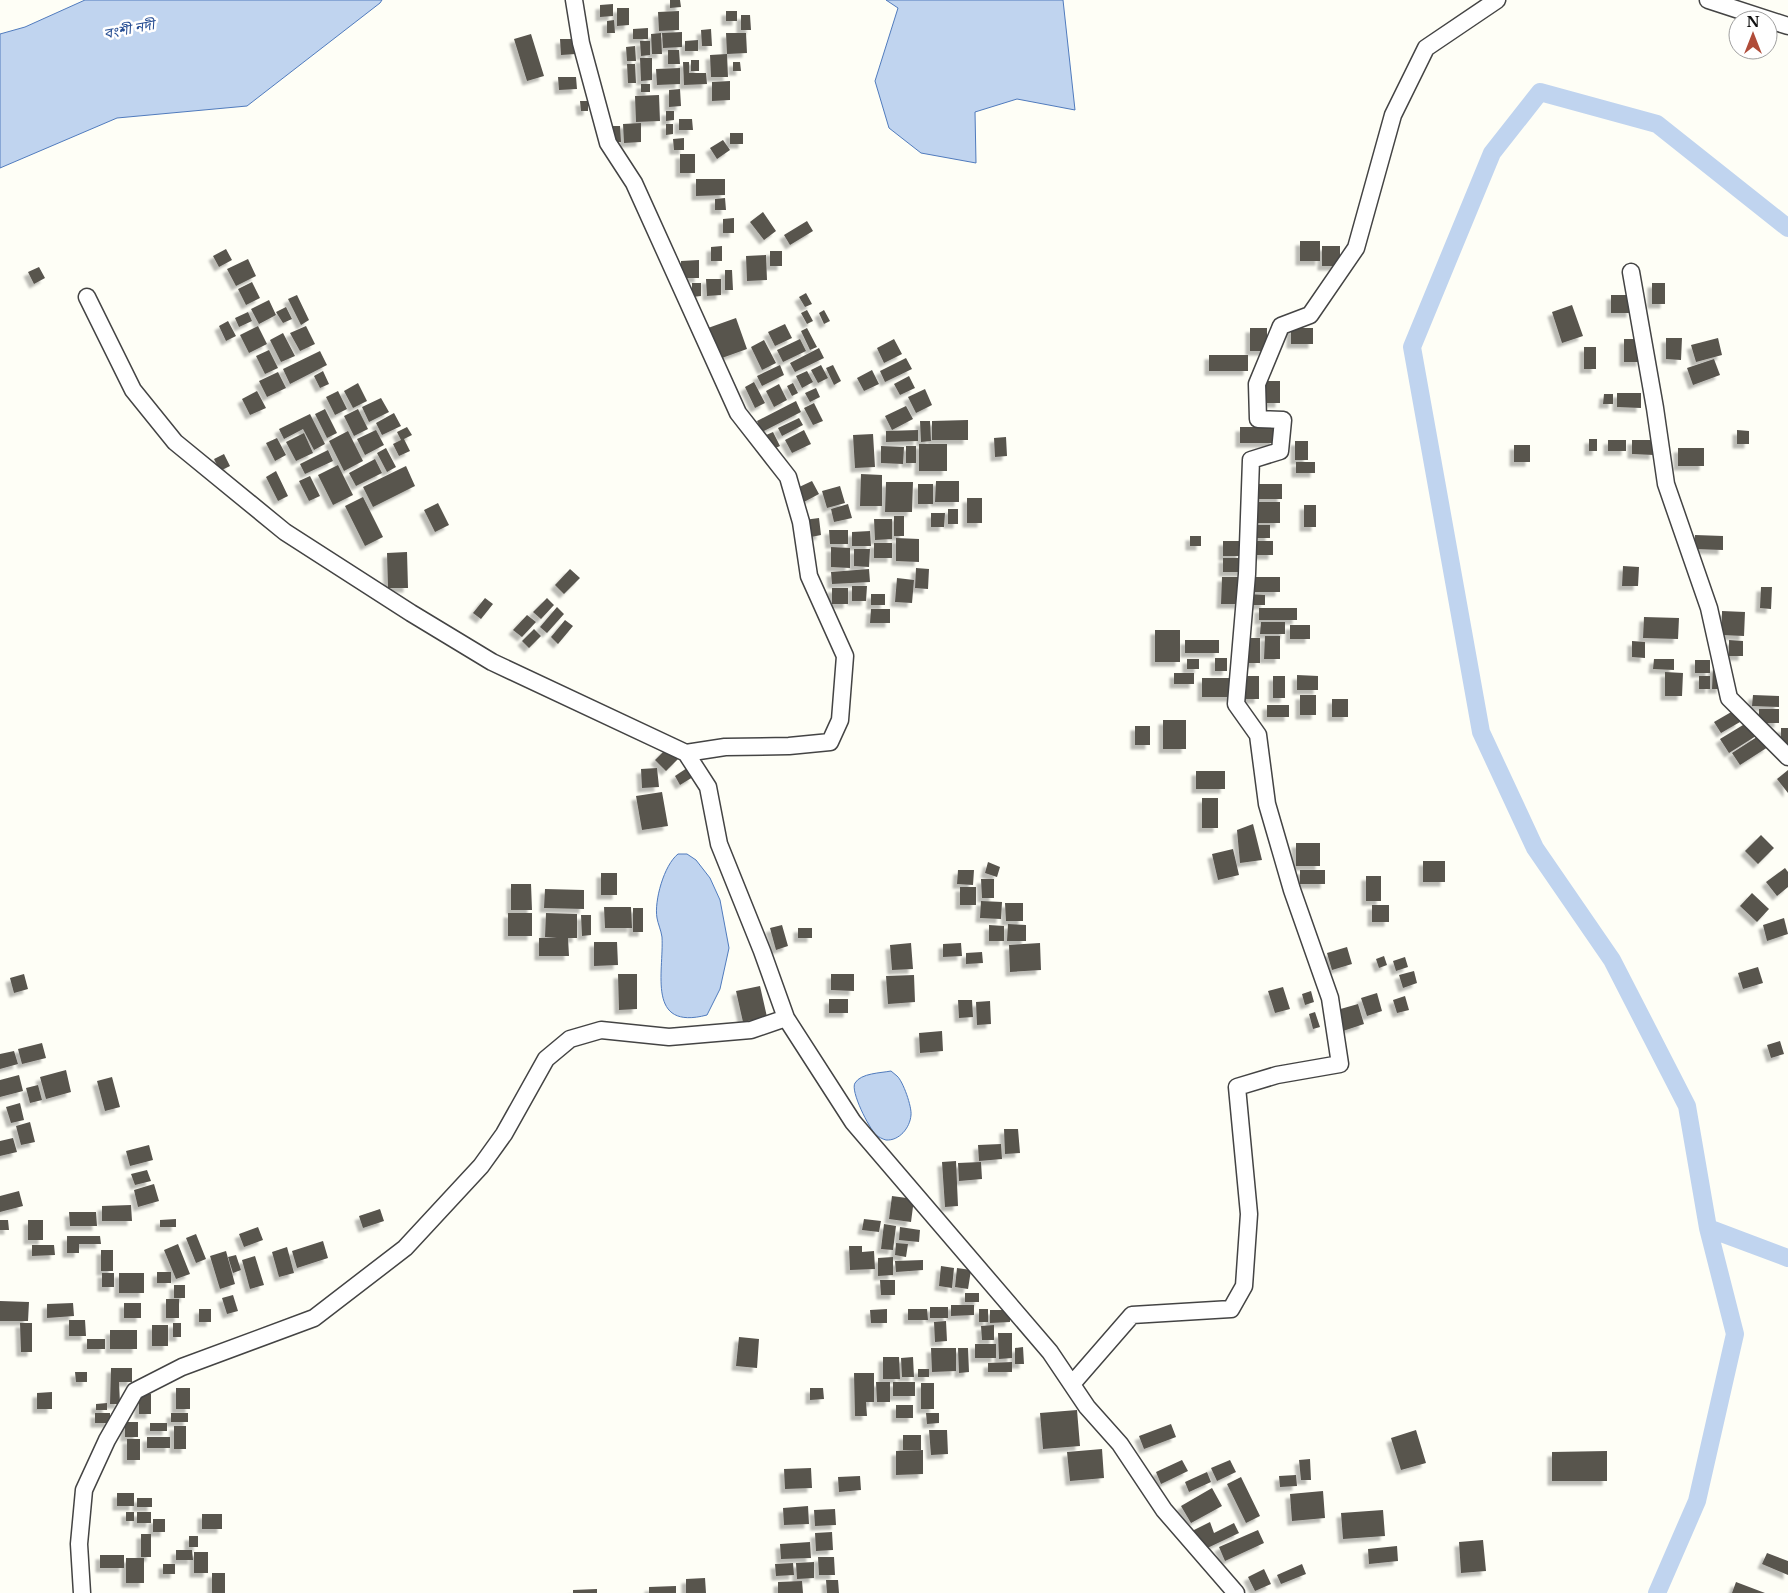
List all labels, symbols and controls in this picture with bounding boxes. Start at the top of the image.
north arrow [1728,10,1778,60]
text: N [1746,13,1760,31]
water label: বংশী নদী [102,15,159,43]

